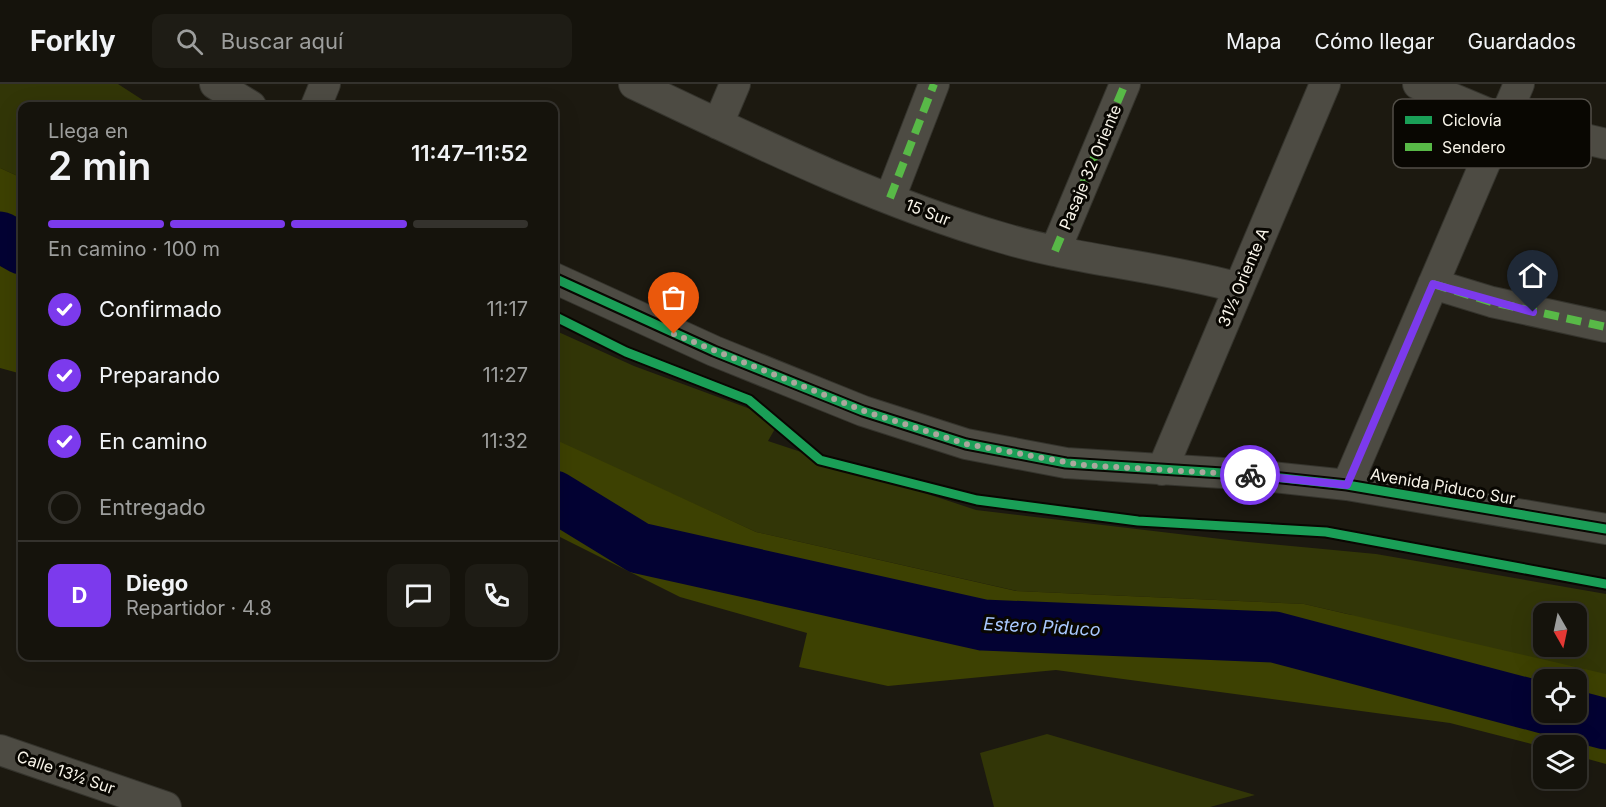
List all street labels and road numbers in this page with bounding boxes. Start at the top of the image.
street label: Pasaje 32 Oriente [1055,101,1125,233]
street label: 15 Sur [903,194,953,230]
street label: 31½ Oriente A [1213,225,1273,329]
street label: Avenida Piduco Sur [1369,463,1517,509]
street label: Calle 13½ Sur [14,746,118,798]

